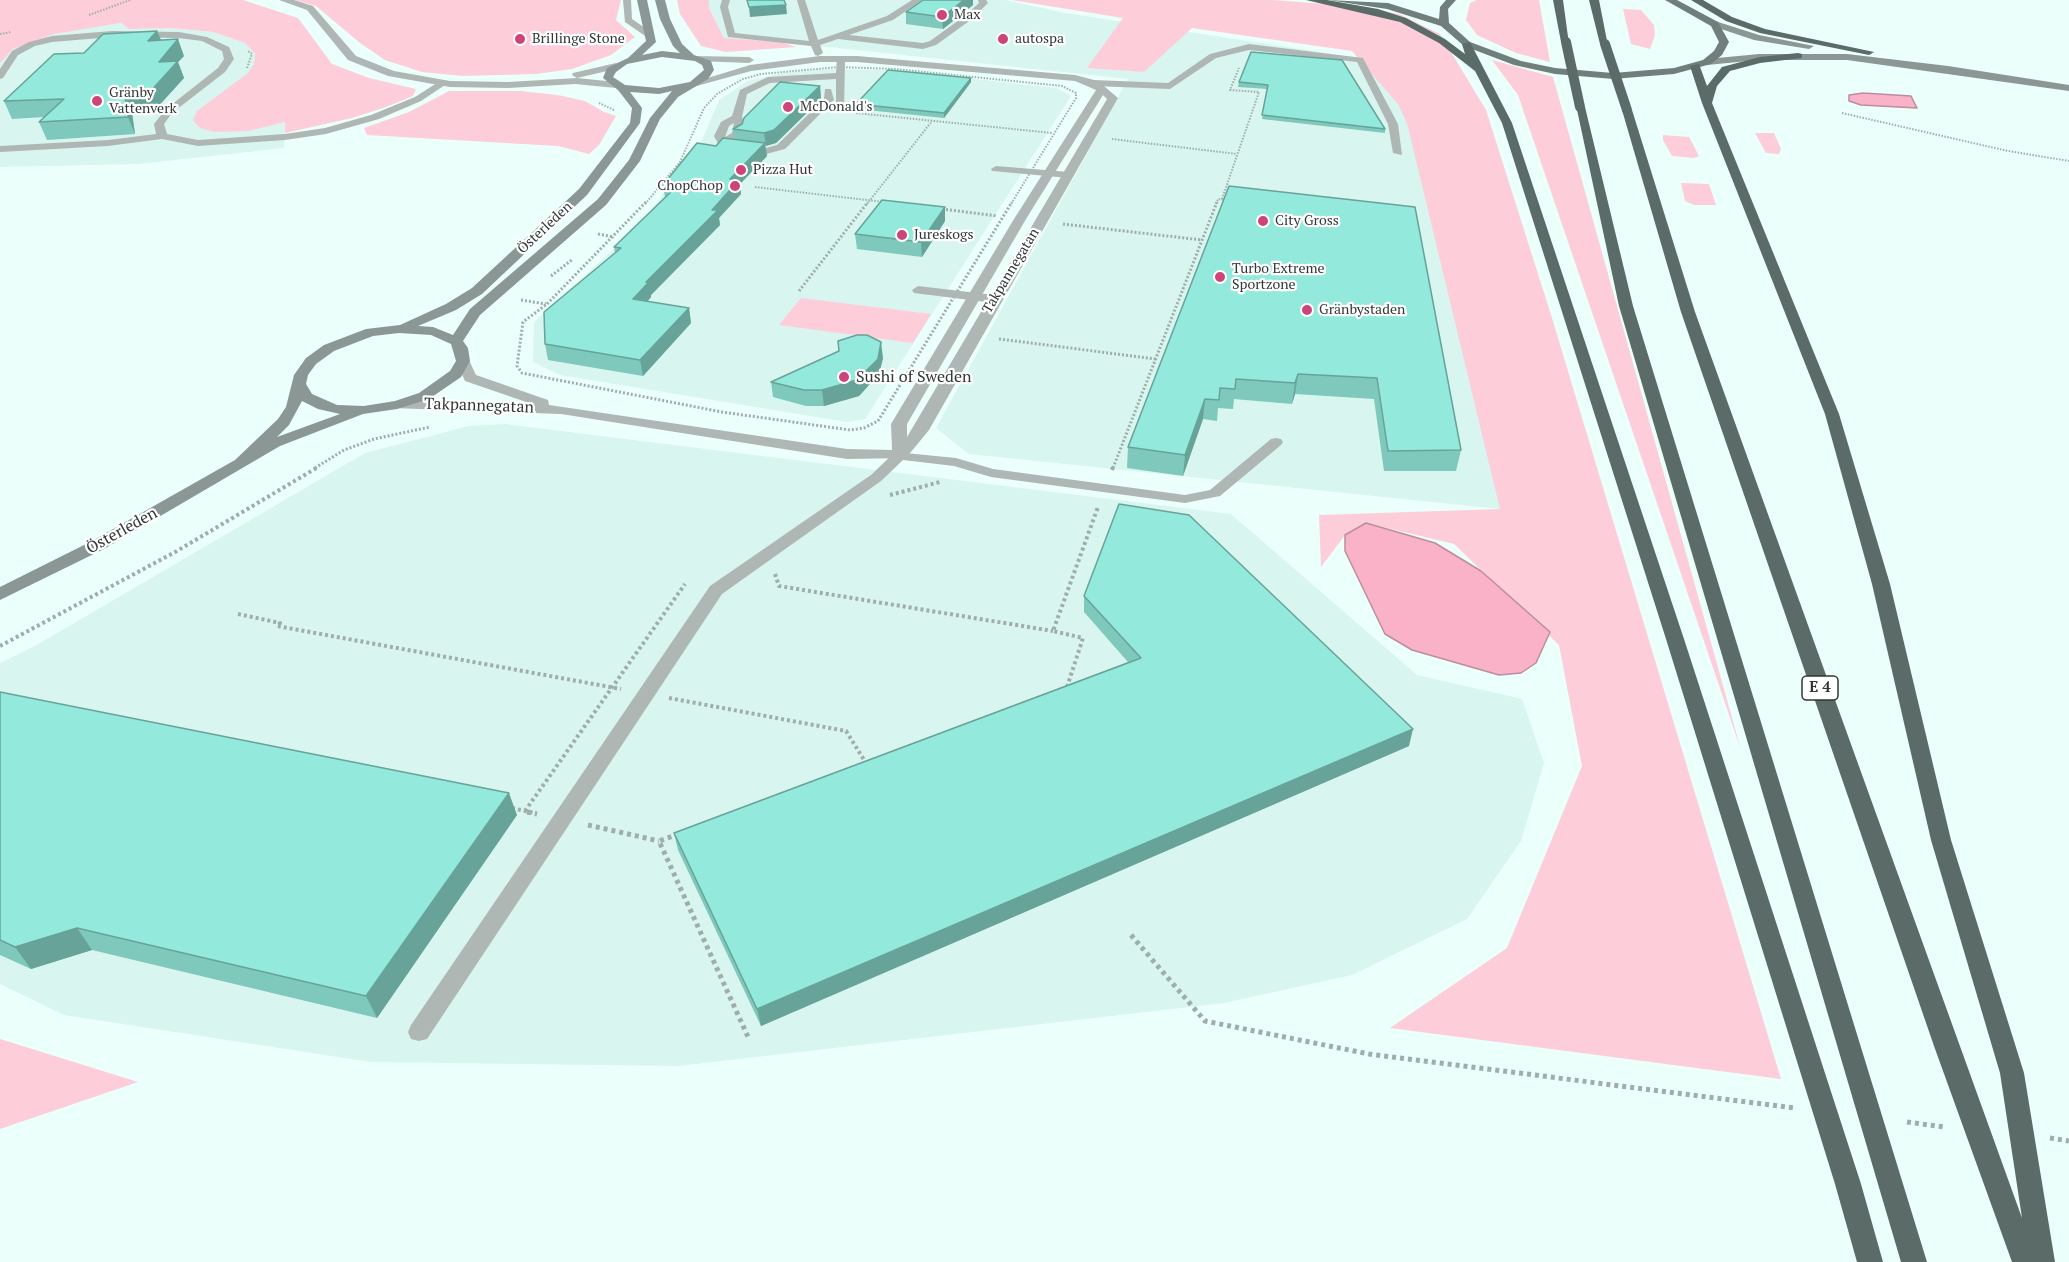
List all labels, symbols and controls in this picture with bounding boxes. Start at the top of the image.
place label: Max [954,7,980,23]
marker: Max [935,8,949,22]
place label: Brillinge Stone [532,31,625,47]
place label: autospa [1015,31,1064,47]
marker: Brillinge Stone [513,32,527,46]
marker: autospa [996,32,1010,46]
place label: Gränby Vattenverk [109,85,177,118]
marker: Gränby Vattenverk [90,94,104,108]
place label: McDonald's [800,99,872,115]
marker: McDonald's [781,100,795,114]
place label: Pizza Hut [753,162,813,178]
marker: Pizza Hut [734,163,748,177]
place label: ChopChop [657,178,723,194]
marker: ChopChop [728,179,742,193]
street label: Österleden [514,199,576,257]
place label: City Gross [1275,213,1339,229]
marker: City Gross [1256,214,1270,228]
street label: Takpannegatan [979,225,1043,317]
place label: Jureskogs [914,227,974,243]
marker: Jureskogs [895,228,909,242]
place label: Turbo Extreme Sportzone [1232,261,1325,294]
marker: Turbo Extreme Sportzone [1213,270,1227,284]
place label: Gränbystaden [1319,302,1405,318]
marker: Gränbystaden [1300,303,1314,317]
place label: Sushi of Sweden [856,367,972,387]
marker: Sushi of Sweden [837,370,851,384]
street label: Takpannegatan [424,394,534,418]
street label: Österleden [83,504,161,558]
road number: E 4 [1802,676,1838,700]

